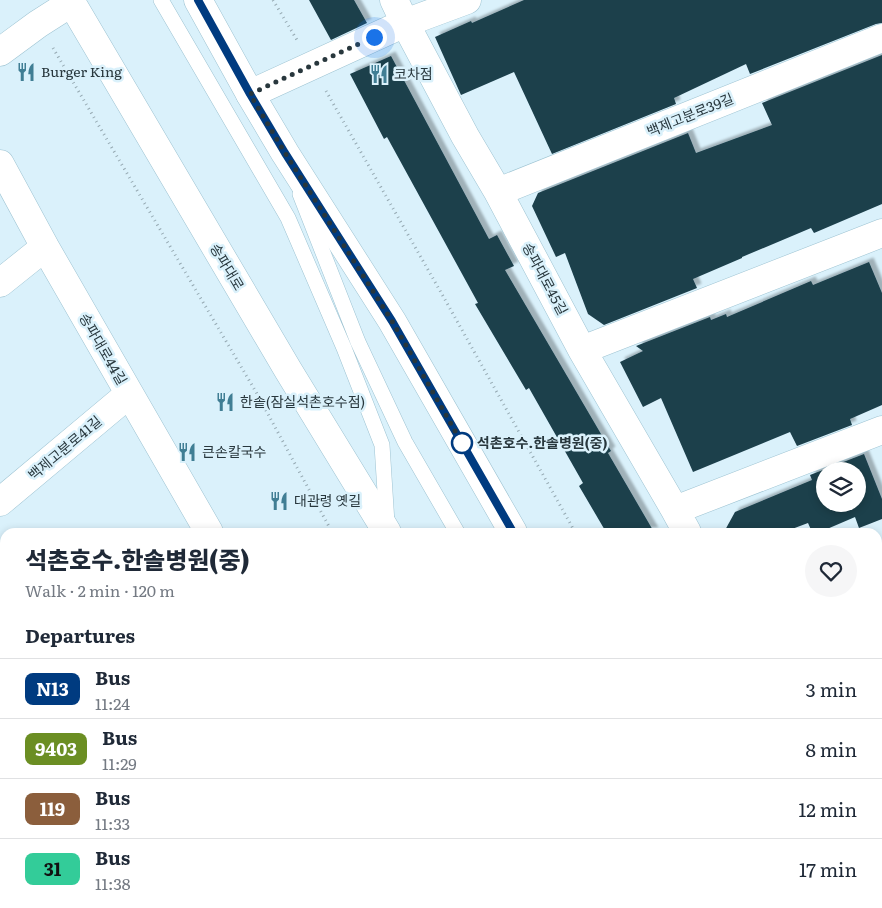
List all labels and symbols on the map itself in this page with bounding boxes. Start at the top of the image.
your location [362,25,387,50]
restaurant icon: Burger King [15,61,37,83]
place label: Burger King [41,61,122,81]
restaurant icon: 코차점 [368,63,390,85]
place label: 코차점 [394,63,433,83]
street label: 백제고분로39길 [643,88,736,141]
street label: 송파대로 [206,239,250,294]
street label: 송파대로45길 [518,239,573,318]
street label: 송파대로44길 [75,309,132,388]
restaurant icon: 한솥(잠실석촌호수점) [214,391,236,413]
place label: 한솥(잠실석촌호수점) [240,391,365,411]
street label: 백제고분로41길 [23,410,106,484]
marker: 석촌호수.한솔병원(중) [451,432,473,454]
place label: 석촌호수.한솔병원(중) [477,432,608,452]
restaurant icon: 큰손칼국수 [176,441,198,463]
place label: 큰손칼국수 [202,441,267,461]
restaurant icon: 대관령 옛길 [268,490,290,512]
place label: 대관령 옛길 [294,490,361,510]

